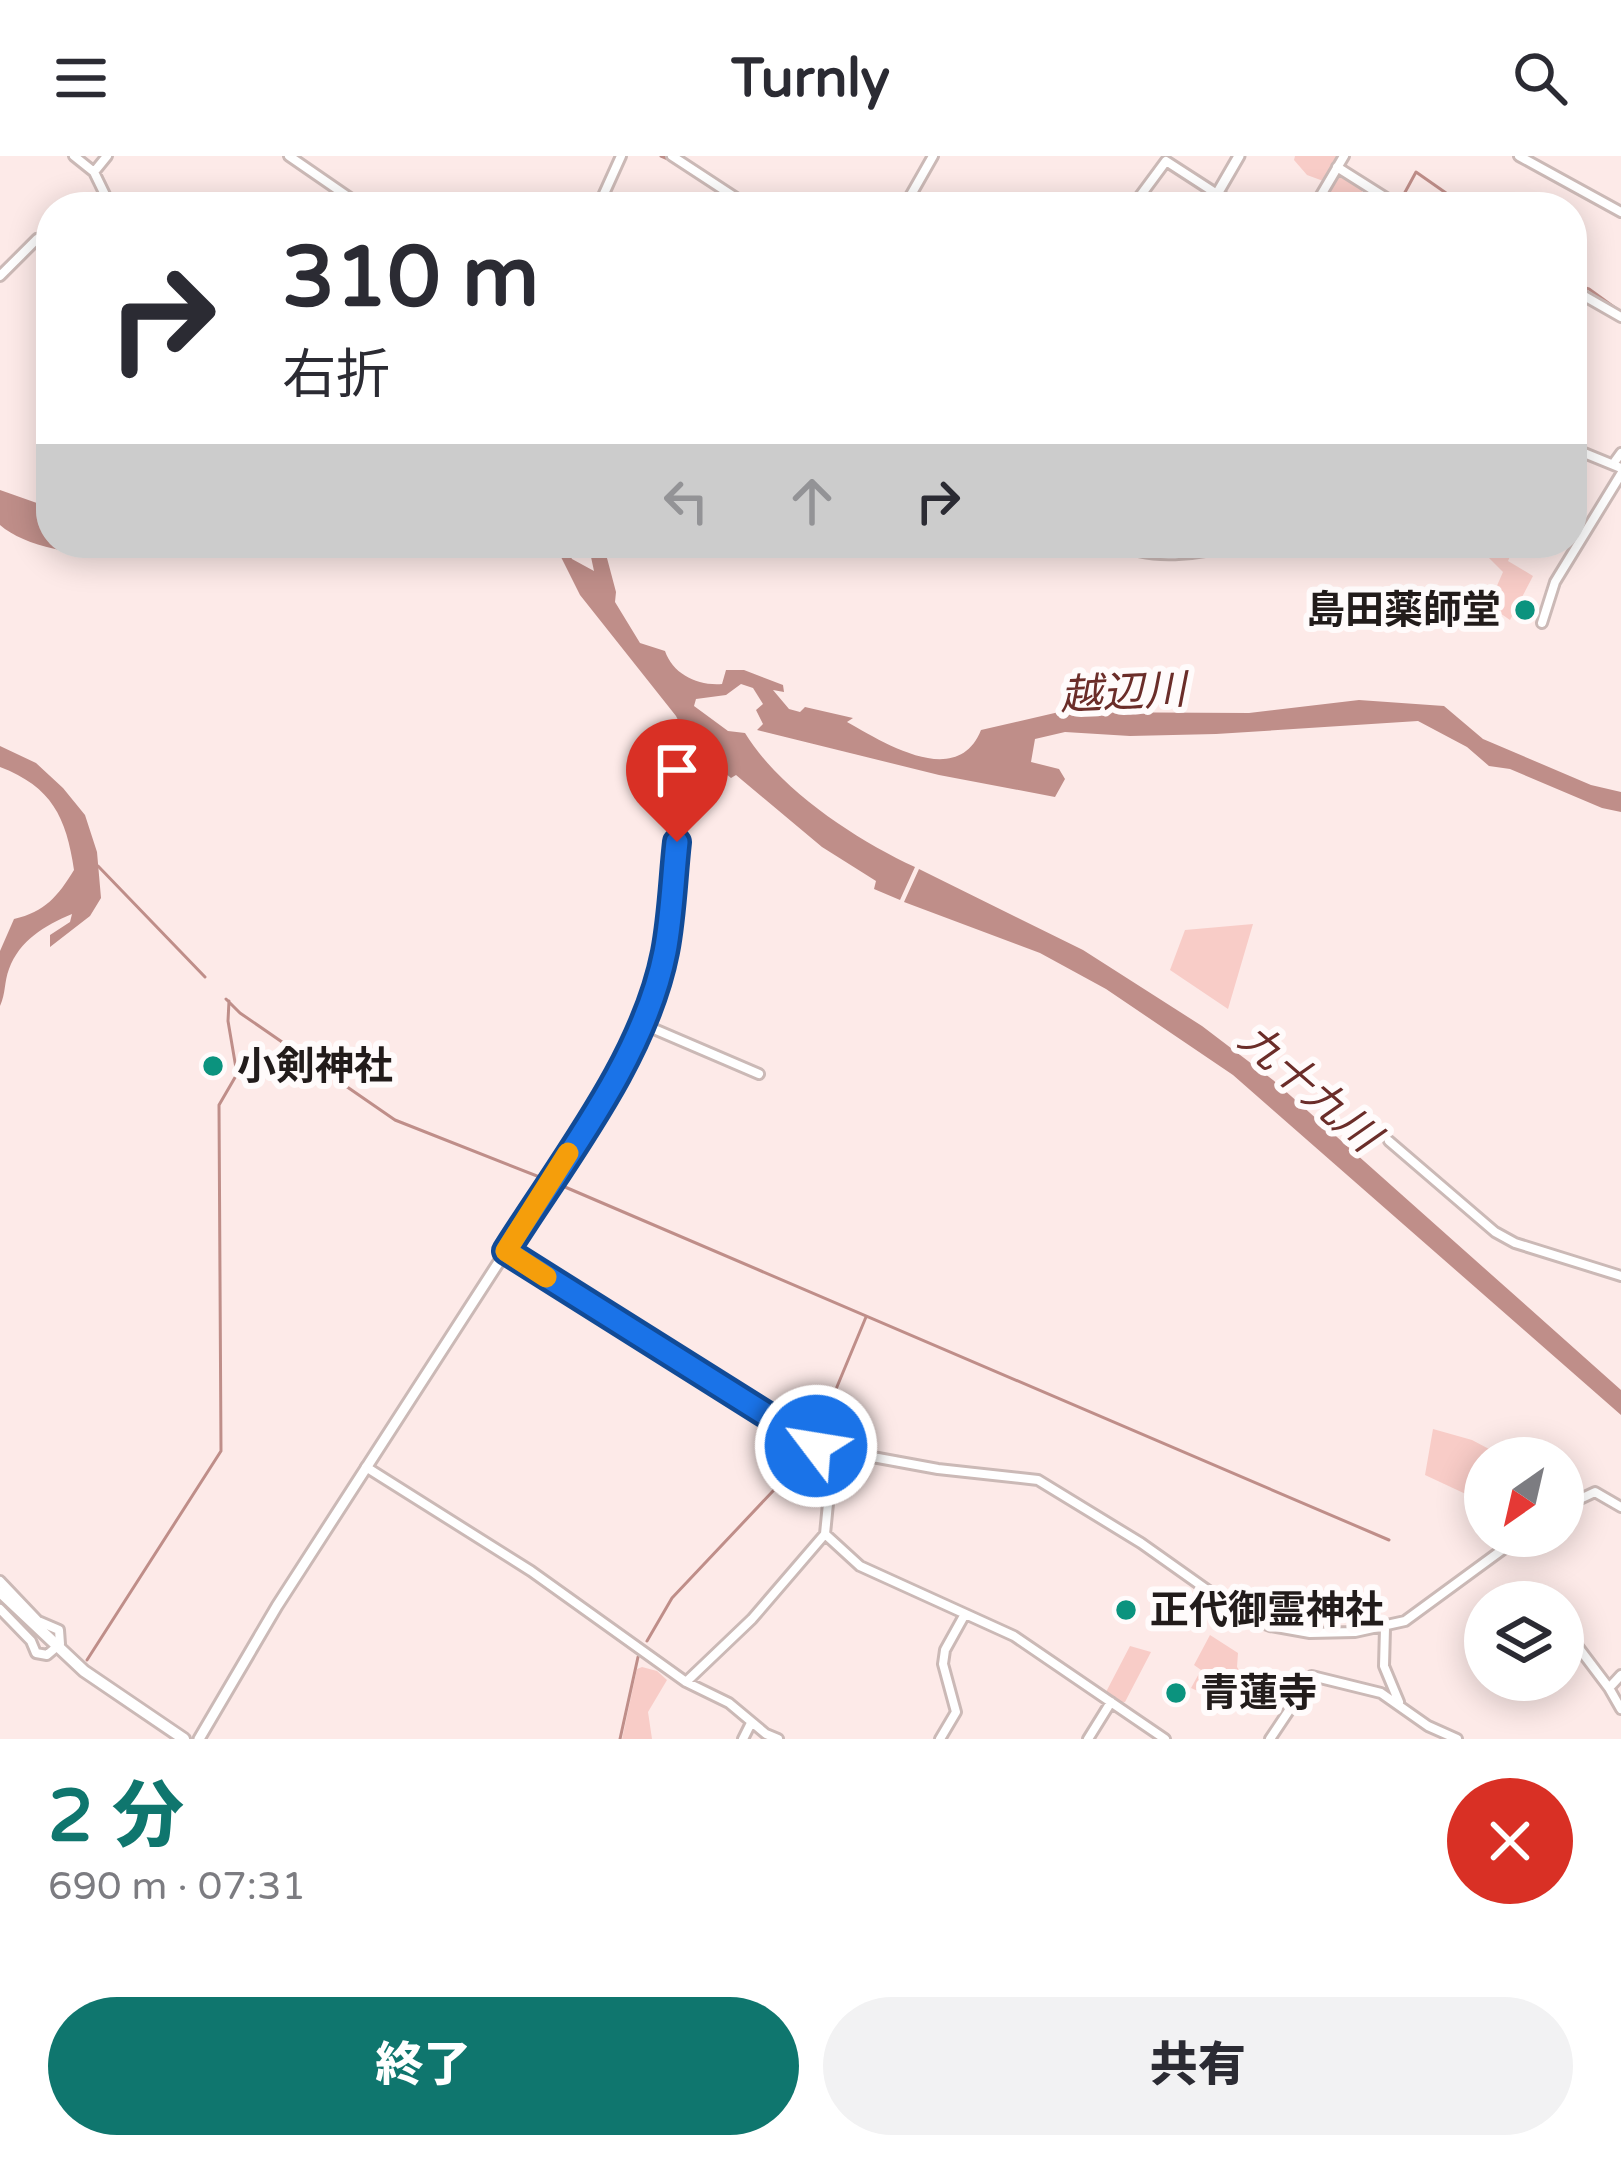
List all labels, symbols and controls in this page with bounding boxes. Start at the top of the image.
icon: menu [48,45,114,111]
icon: search [1507,45,1573,111]
text: Turnly [731,46,890,111]
text: 310 m [282,228,539,329]
icon: right [84,240,240,396]
text: 右折 [282,343,390,408]
icon: left [653,468,719,534]
icon: ahead [779,468,845,534]
icon: right [905,468,971,534]
place label: 島田薬師堂 [1306,587,1501,634]
marker: 島田薬師堂 [1512,597,1538,623]
water label: 越辺川 [1059,664,1191,722]
pin [626,719,728,842]
icon: arrive [644,737,710,803]
water label: 九十九川 [1229,1014,1392,1165]
place label: 小剣神社 [237,1043,393,1090]
marker: 小剣神社 [200,1053,226,1079]
position arrow [753,1383,879,1509]
north arrow [1464,1437,1584,1557]
map controls [1464,1437,1584,1701]
button: layers [1464,1581,1584,1701]
place label: 正代御霊神社 [1150,1587,1384,1634]
marker: 正代御霊神社 [1113,1597,1139,1623]
place label: 青蓮寺 [1200,1670,1317,1717]
marker: 青蓮寺 [1163,1680,1189,1706]
text: 2 分 [48,1774,184,1861]
button: close [1447,1778,1573,1904]
text: 690 m · 07:31 [48,1863,306,1910]
button: 終了 [48,1997,799,2135]
button: 共有 [823,1997,1573,2135]

